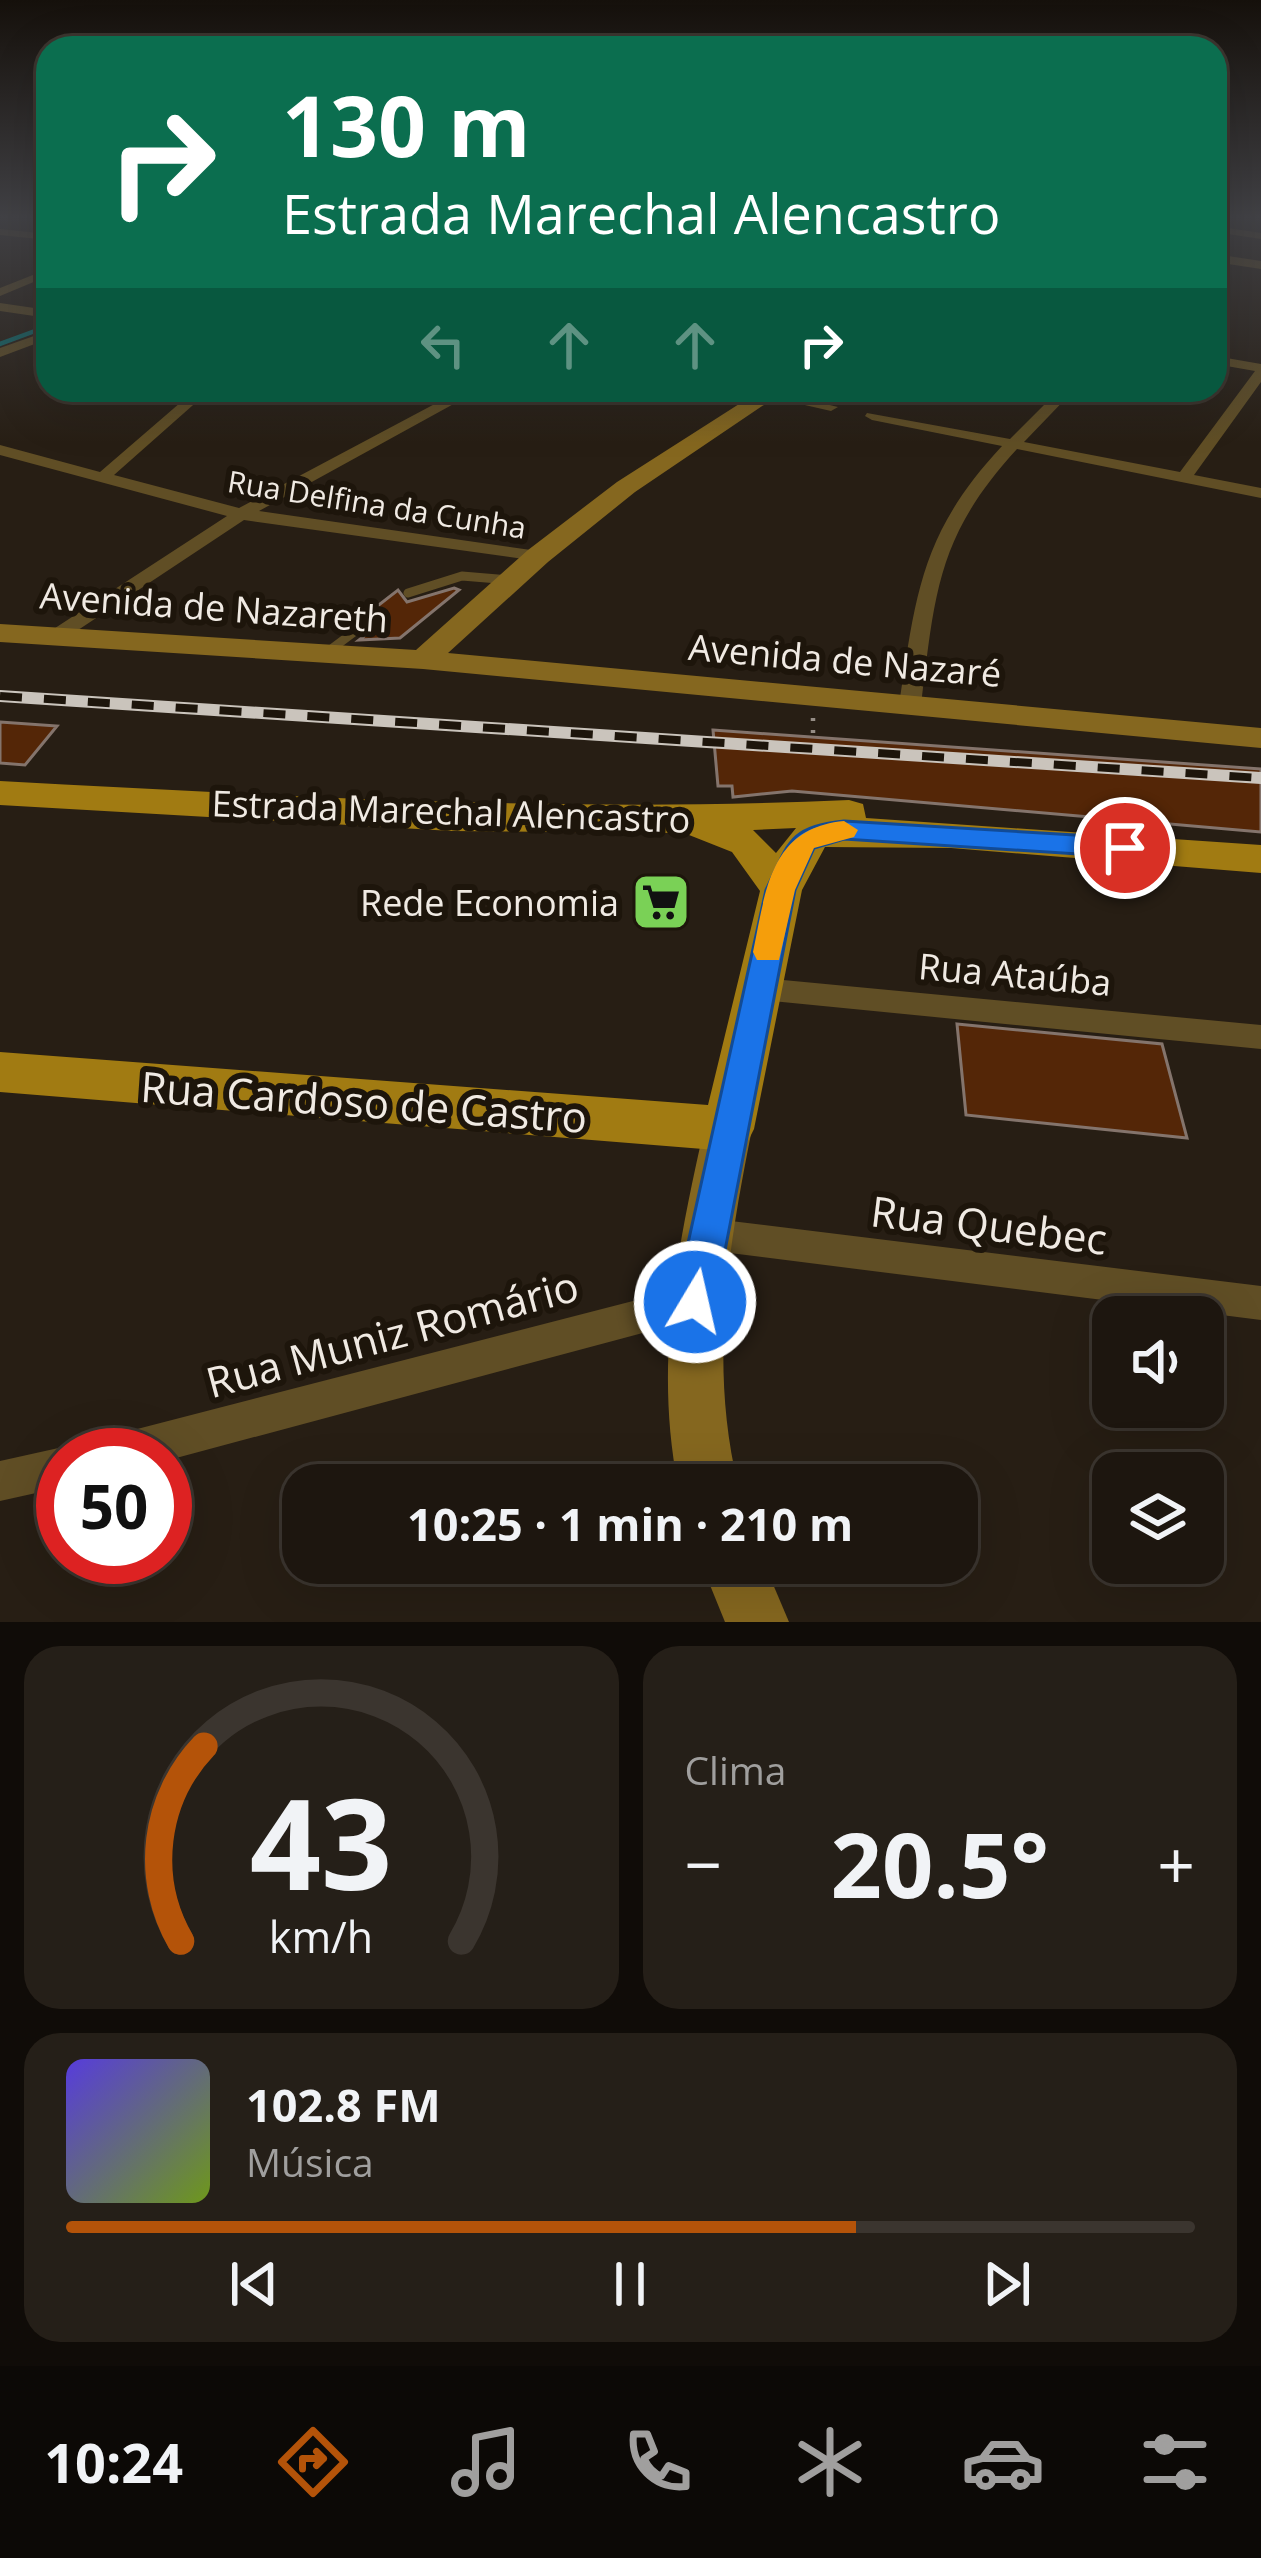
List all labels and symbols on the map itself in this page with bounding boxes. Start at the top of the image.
street label: Rua Delfina da Cunha [225,460,529,548]
street label: Avenida de Nazareth [38,570,390,644]
street label: Avenida de Nazaré [686,622,1004,698]
street label: Estrada Marechal Alencastro [211,778,691,844]
pin [1074,797,1176,899]
supermarket icon: Rede Economia [630,871,692,933]
place label: Rede Economia [360,878,619,927]
street label: Rua Ataúba [917,941,1113,1007]
street label: Rua Cardoso de Castro [139,1057,589,1145]
street label: Rua Quebec [868,1181,1110,1267]
position arrow [632,1239,758,1365]
street label: Rua Muniz Romário [200,1256,584,1410]
speed limit sign: 50 [36,1428,192,1584]

